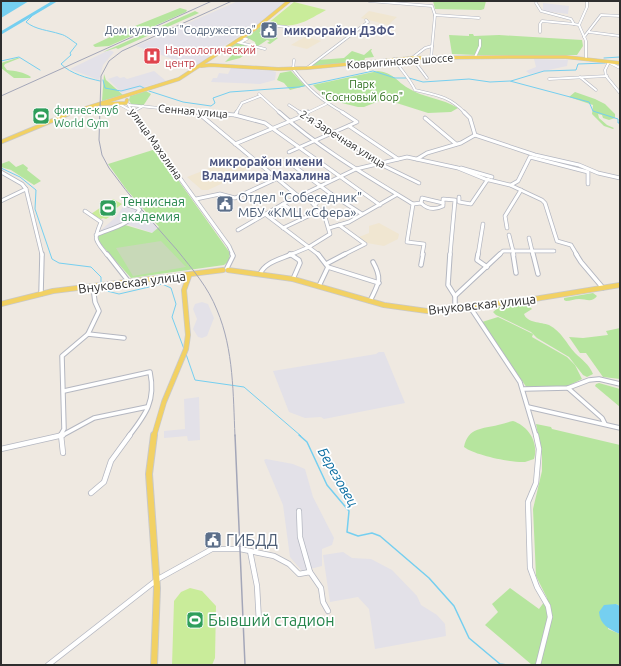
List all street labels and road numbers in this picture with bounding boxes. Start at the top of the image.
street label: Ковригинское шоссе [346,51,454,71]
street label: Сенная улица [158,102,228,120]
street label: улица Махалина [127,106,185,182]
street label: 2-я Заречная улица [298,108,388,170]
street label: Внуковская улица [77,268,187,296]
street label: Внуковская улица [427,291,537,317]

